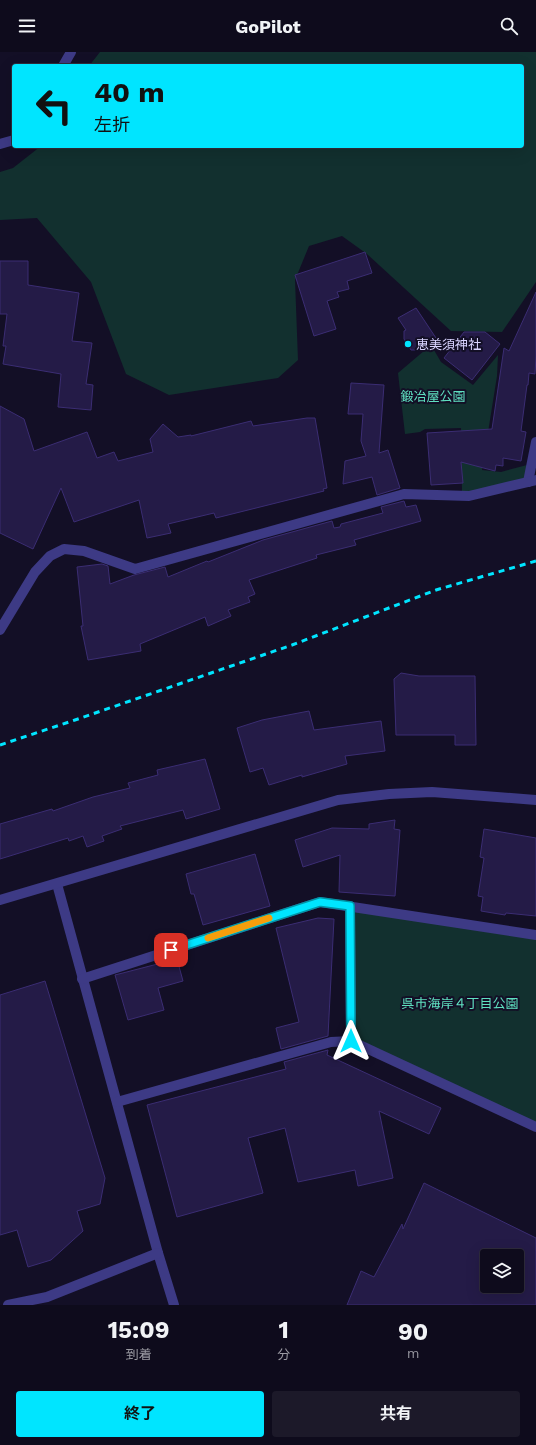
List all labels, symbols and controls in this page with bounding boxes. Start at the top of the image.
icon: menu [16,15,38,37]
icon: search [498,15,520,37]
text: GoPilot [235,16,301,37]
text: 40 m [94,76,164,109]
icon: left [28,80,80,132]
text: 左折 [94,114,130,135]
place label: 恵美須神社 [416,337,481,352]
marker: 恵美須神社 [403,339,413,349]
park label: 鍛冶屋公園 [400,389,466,404]
pin [154,933,188,967]
icon: arrive [160,939,182,961]
park label: 呉市海岸４丁目公園 [401,996,519,1011]
position arrow [330,1020,372,1062]
map controls [480,1249,524,1293]
button: layers [480,1249,524,1293]
text: 15:09 [108,1316,170,1344]
text: 1 [279,1316,289,1344]
text: 90 [398,1318,428,1346]
text: m [407,1346,419,1361]
text: 到着 [126,1347,152,1362]
text: 分 [277,1347,290,1362]
button: 終了 [16,1391,264,1437]
button: 共有 [272,1391,520,1437]

